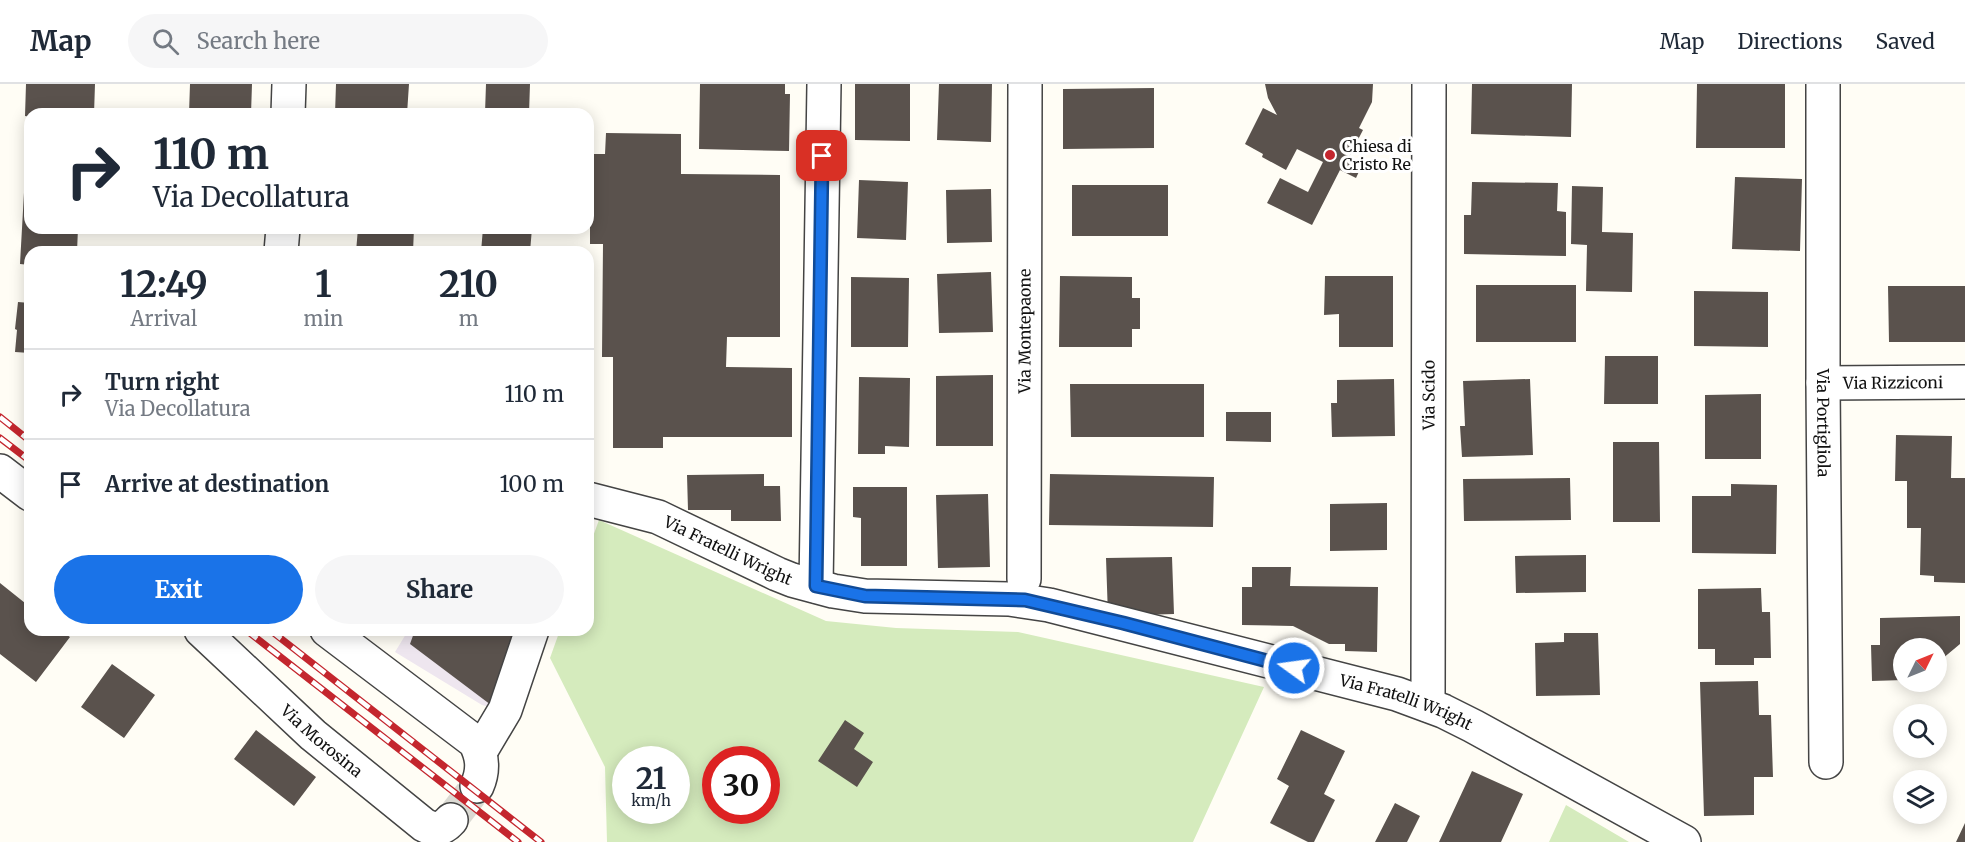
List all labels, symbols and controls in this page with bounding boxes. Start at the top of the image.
search box [128,14,548,68]
text: Map [30,23,92,59]
icon: search [149,25,182,58]
text: Search here [197,27,320,55]
text: Map [1660,28,1704,55]
text: Directions [1737,28,1842,55]
text: Saved [1875,28,1935,55]
text: 110 m [153,128,269,180]
pin [796,130,847,181]
icon: right [54,132,132,210]
place label: Chiesa di Cristo Re [1342,136,1412,174]
icon: arrive [805,139,838,172]
marker: Chiesa di Cristo Re [1323,148,1337,162]
text: Via Decollatura [153,180,349,214]
text: 12:49 [120,262,208,307]
text: 1 [315,262,332,307]
text: 210 [439,262,498,307]
street label: Via Montepaone [1014,269,1035,394]
text: Arrival [130,306,197,331]
text: min [304,306,343,331]
text: m [459,306,479,331]
street label: Via Scido [1418,360,1439,431]
text: Turn right [105,368,219,396]
street label: Via Portigliola [1813,368,1834,478]
street label: Via Rizziconi [1842,372,1943,393]
icon: right [54,378,87,411]
text: 110 m [505,380,564,408]
text: Via Decollatura [105,396,251,421]
icon: arrive [54,468,87,501]
text: Arrive at destination [105,470,329,498]
text: 100 m [499,470,564,498]
street label: Via Fratelli Wright [660,511,796,589]
button: Exit [54,555,303,624]
button: Share [315,555,564,624]
position arrow [1262,636,1326,700]
north arrow [1893,638,1947,692]
map controls [1893,638,1947,824]
street label: Via Fratelli Wright [1337,669,1477,735]
street label: Via Morosina [276,700,367,782]
button: search [1893,704,1947,758]
speed limit sign: 30 [702,746,780,824]
text: 21 [636,759,666,797]
button: layers [1893,770,1947,824]
text: km/h [631,791,671,810]

